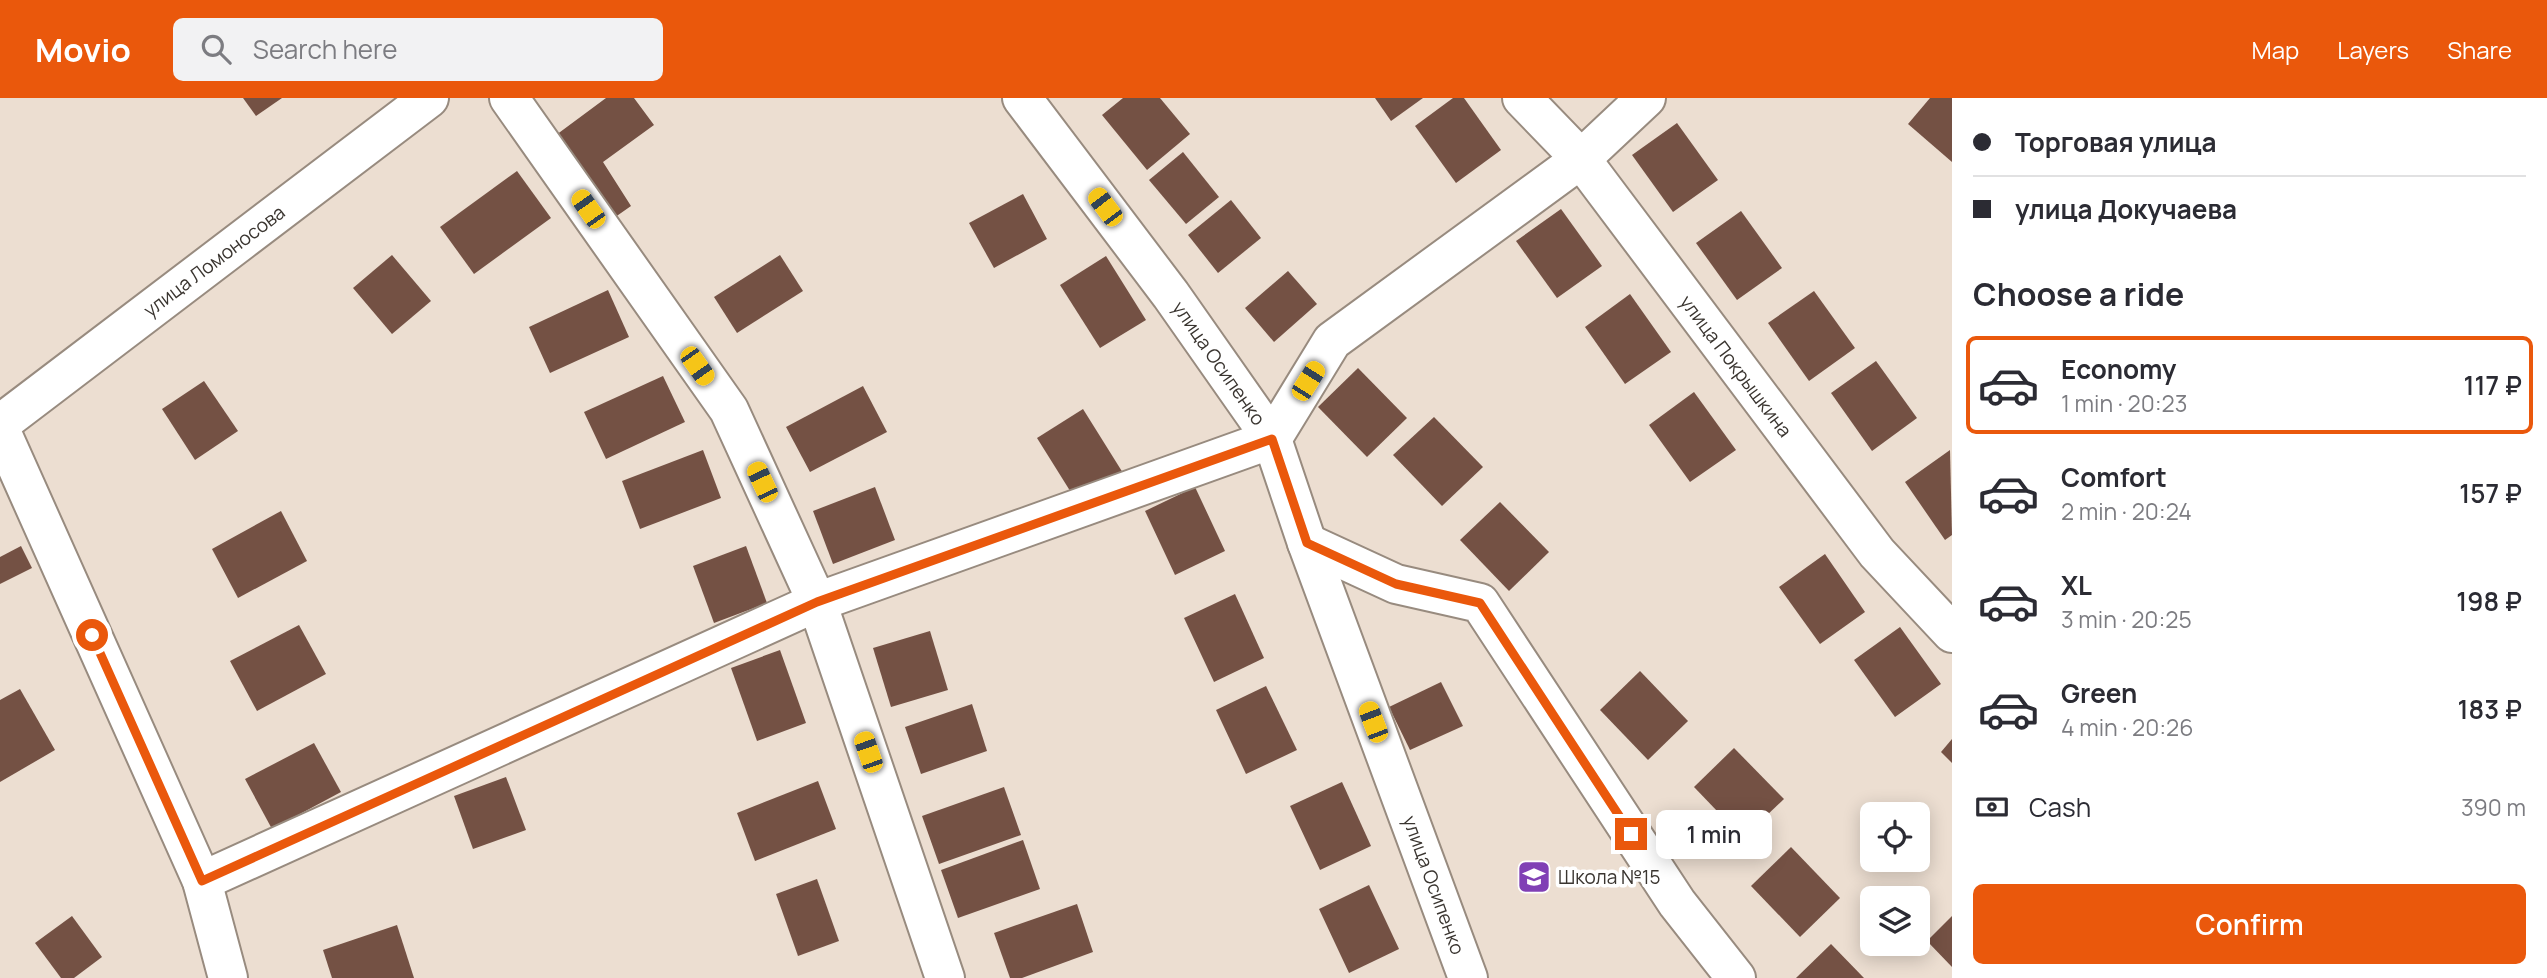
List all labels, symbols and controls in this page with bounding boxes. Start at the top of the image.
search box [173,18,663,81]
text: Movio [35,27,131,72]
icon: search [197,30,235,68]
text: Search here [253,31,397,67]
text: Map [2252,33,2299,66]
text: Layers [2337,33,2409,66]
text: Share [2447,33,2512,66]
text: Торговая улица [2015,124,2216,160]
car [1084,184,1127,230]
car [568,186,609,232]
text: улица Докучаева [2015,191,2237,227]
street label: улица Ломоносова [138,199,290,323]
text: Choose a ride [1973,272,2184,316]
street label: улица Покрышкина [1674,290,1798,442]
street label: улица Осипенко [1166,296,1272,430]
car [677,343,718,389]
text: Economy [2061,351,2176,387]
icon: car [1977,354,2040,417]
car [1288,358,1329,404]
text: 117 ₽ [2464,367,2522,403]
text: 1 min · 20:23 [2061,387,2187,419]
car [744,459,781,505]
text: Comfort [2061,459,2167,495]
icon: car [1977,462,2040,525]
text: 157 ₽ [2459,475,2522,511]
text: 2 min · 20:24 [2061,495,2192,527]
text: XL [2061,567,2092,603]
icon: car [1977,570,2040,633]
text: 198 ₽ [2456,583,2522,619]
text: 3 min · 20:25 [2061,603,2192,635]
route start [76,619,108,651]
text: Green [2061,675,2137,711]
icon: car [1977,678,2040,741]
text: 183 ₽ [2458,691,2522,727]
car [1356,699,1391,745]
text: 4 min · 20:26 [2061,711,2194,743]
car [852,729,885,775]
icon: cash [1973,788,2011,826]
text: Cash [2029,789,2091,825]
text: 390 m [2461,791,2526,823]
map controls [1860,802,1930,956]
button: locate [1860,802,1930,872]
callout: 1 min [1656,810,1771,858]
street label: улица Осипенко [1397,812,1471,958]
route end [1615,818,1647,850]
text: 1 min [1687,818,1741,850]
school or university icon: Школа №15 [1515,858,1553,896]
place label: Школа №15 [1558,864,1660,890]
button: Confirm [1973,884,2526,964]
button: layers [1860,886,1930,956]

